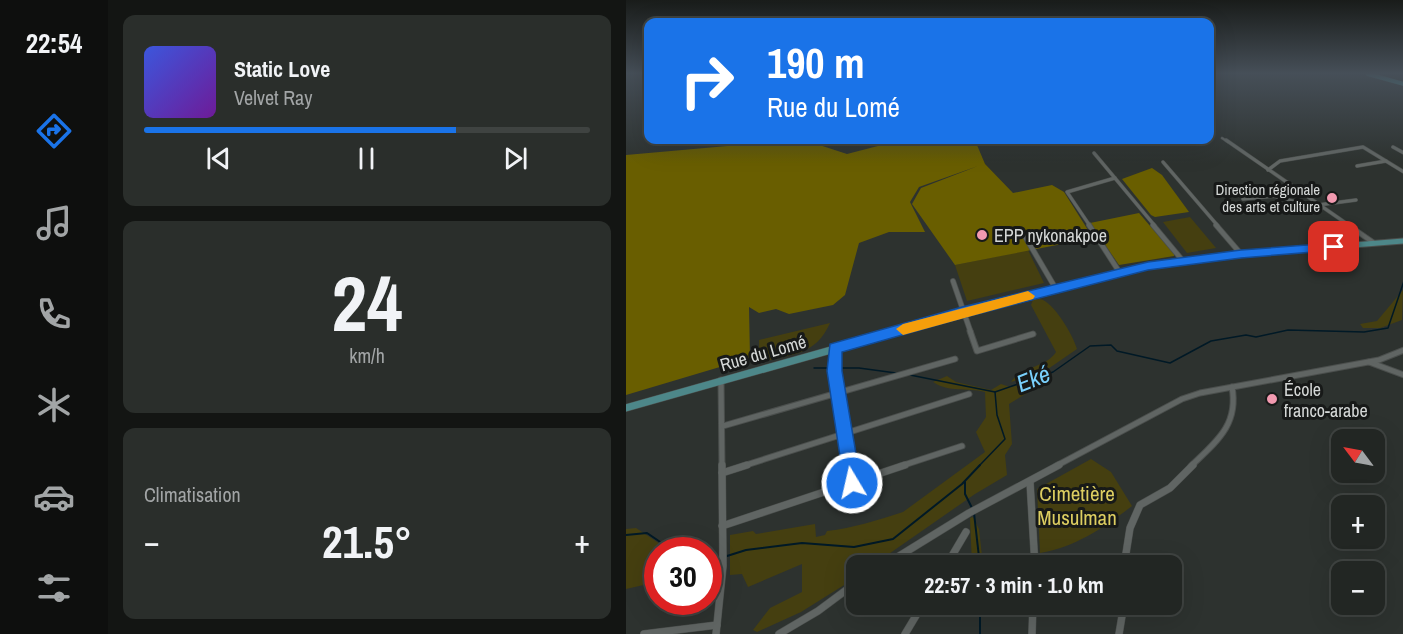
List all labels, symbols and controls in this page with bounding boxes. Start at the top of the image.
text: 22:54 [26,25,82,61]
text: 190 m [767,35,865,91]
icon: right [668,42,746,120]
text: Static Love [234,54,330,84]
text: Velvet Ray [234,84,312,111]
text: Rue du Lomé [767,89,900,125]
icon: directions [33,110,75,152]
icon: previous [202,142,235,175]
icon: pause [350,142,383,175]
icon: next [499,142,532,175]
place label: Direction régionale des arts et culture [1215,179,1320,217]
marker: Direction régionale des arts et culture [1325,191,1339,205]
icon: music [33,202,75,244]
pin [1308,221,1359,272]
place label: EPP nykonakpoe [994,223,1107,248]
marker: EPP nykonakpoe [975,228,989,242]
icon: arrive [1317,230,1350,263]
text: 24 [331,250,403,355]
icon: phone [33,293,75,335]
street label: Rue du Lomé [717,329,809,377]
text: km/h [349,342,385,369]
water label: Eké [1011,357,1055,399]
place label: École franco-arabe [1284,377,1368,423]
icon: climate [33,384,75,426]
marker: École franco-arabe [1265,392,1279,406]
north arrow [1331,429,1385,483]
map controls [1331,429,1385,615]
position arrow [820,451,884,515]
icon: car [33,476,75,518]
park label: Cimetière Musulman [1037,479,1117,532]
text: Climatisation [144,481,241,508]
button: + [1331,495,1385,549]
text: 21.5° [322,511,412,572]
text: − [144,519,160,563]
text: + [574,519,590,563]
speed limit sign: 30 [644,537,722,615]
button: − [1331,561,1385,615]
icon: filters [33,567,75,609]
text: 22:57 · 3 min · 1.0 km [924,570,1104,600]

